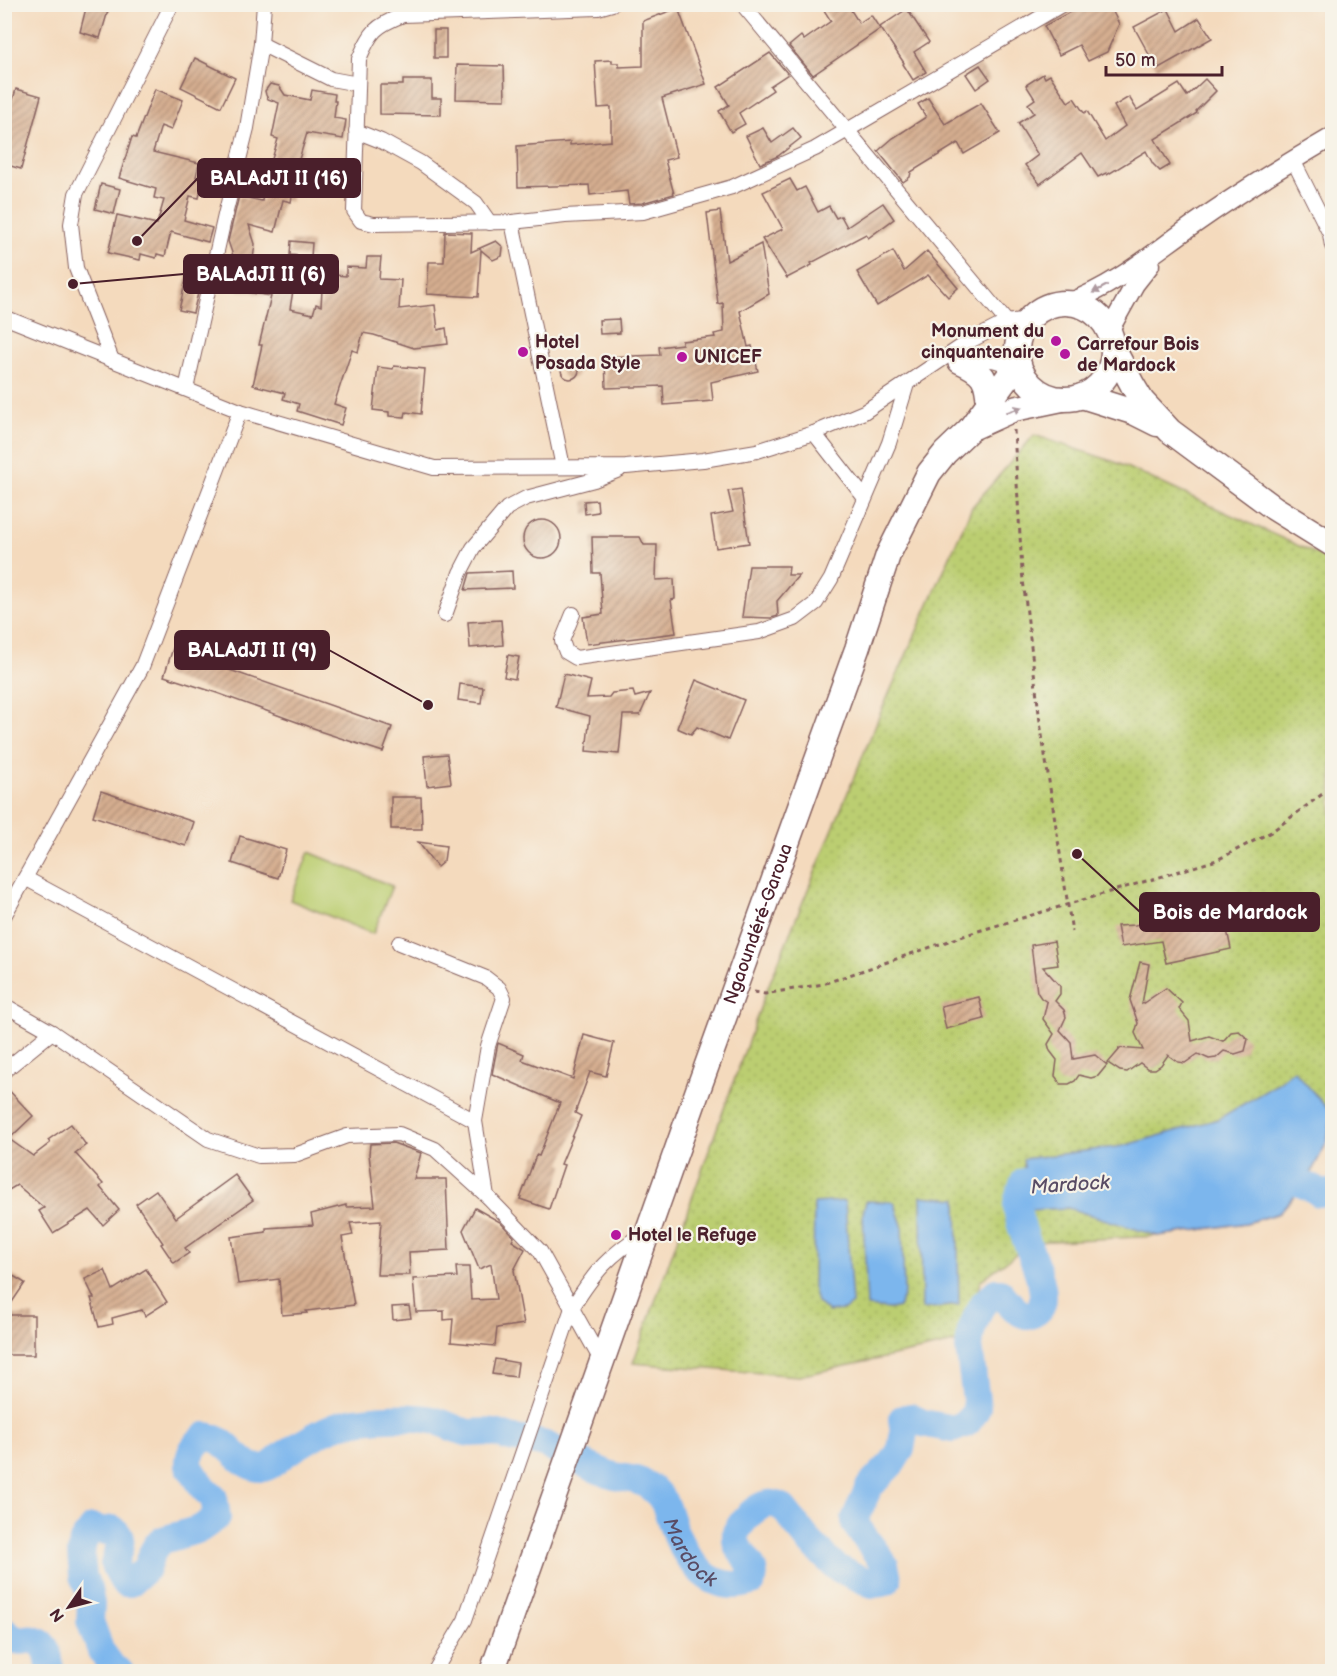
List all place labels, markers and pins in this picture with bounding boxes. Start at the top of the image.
callout: BALAdJI II (16) [198,159,360,197]
callout: BALAdJI II (6) [184,255,338,293]
place label: Monument du cinquantenaire [921,321,1044,363]
place label: Hotel Posada Style [535,332,641,374]
marker: Monument du cinquantenaire [1049,334,1063,348]
place label: Carrefour Bois de Mardock [1077,334,1199,376]
marker: Hotel Posada Style [516,345,530,359]
place label: UNICEF [694,347,762,368]
marker: Carrefour Bois de Mardock [1058,347,1072,361]
marker: UNICEF [675,350,689,364]
callout: BALAdJI II (9) [175,631,329,669]
callout: Bois de Mardock [1140,893,1319,931]
place label: Hotel le Refuge [628,1225,757,1246]
marker: Hotel le Refuge [609,1228,623,1242]

